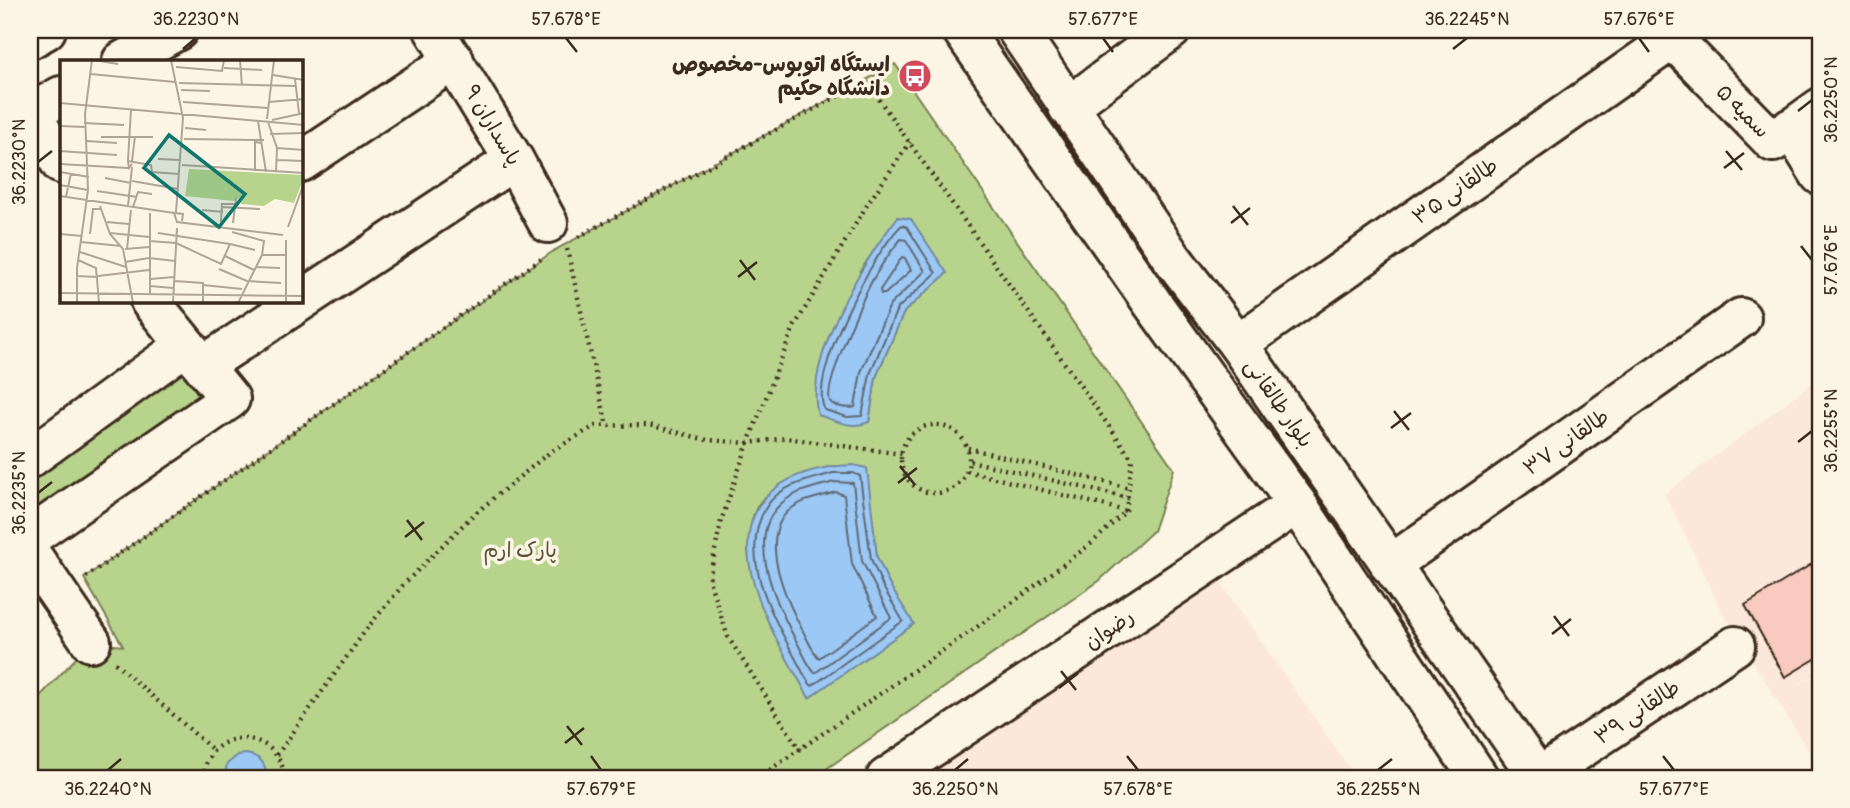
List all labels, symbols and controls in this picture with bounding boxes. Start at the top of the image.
text: 36.2230°N [153,8,239,31]
text: 57.678°E [531,8,601,31]
text: 57.677°E [1068,8,1138,31]
text: 36.2245°N [1425,8,1509,31]
text: 57.676°E [1604,8,1674,31]
place label: ایستگاه اتوبوس-مخصوص دانشگاه حکیم [672,51,890,104]
bus stop icon: ایستگاه اتوبوس-مخصوص دانشگاه حکیم [896,57,934,95]
text: 36.2250°N [1820,57,1843,143]
inset map [60,60,303,303]
street label: سمیه ۵ [1710,79,1775,144]
street label: پاسداران ۹ [458,80,527,171]
text: 36.2230°N [8,119,31,205]
street label: طالقانی ۳۵ [1407,152,1503,231]
text: 57.676°E [1820,225,1843,295]
street label: بلوار طالقانی [1238,354,1319,453]
text: 36.2255°N [1820,389,1843,473]
street label: طالقانی ۳۷ [1518,403,1615,482]
text: 36.2235°N [8,451,31,535]
park label: پارک ارم [483,537,557,566]
street label: رضوان [1079,603,1139,656]
street label: طالقانی ۳۹ [1589,674,1685,751]
text: 36.2240°N [64,778,152,801]
text: 57.679°E [566,778,636,801]
text: 36.2250°N [912,778,998,801]
text: 57.678°E [1103,778,1173,801]
text: 36.2255°N [1336,778,1420,801]
text: 57.677°E [1639,778,1709,801]

